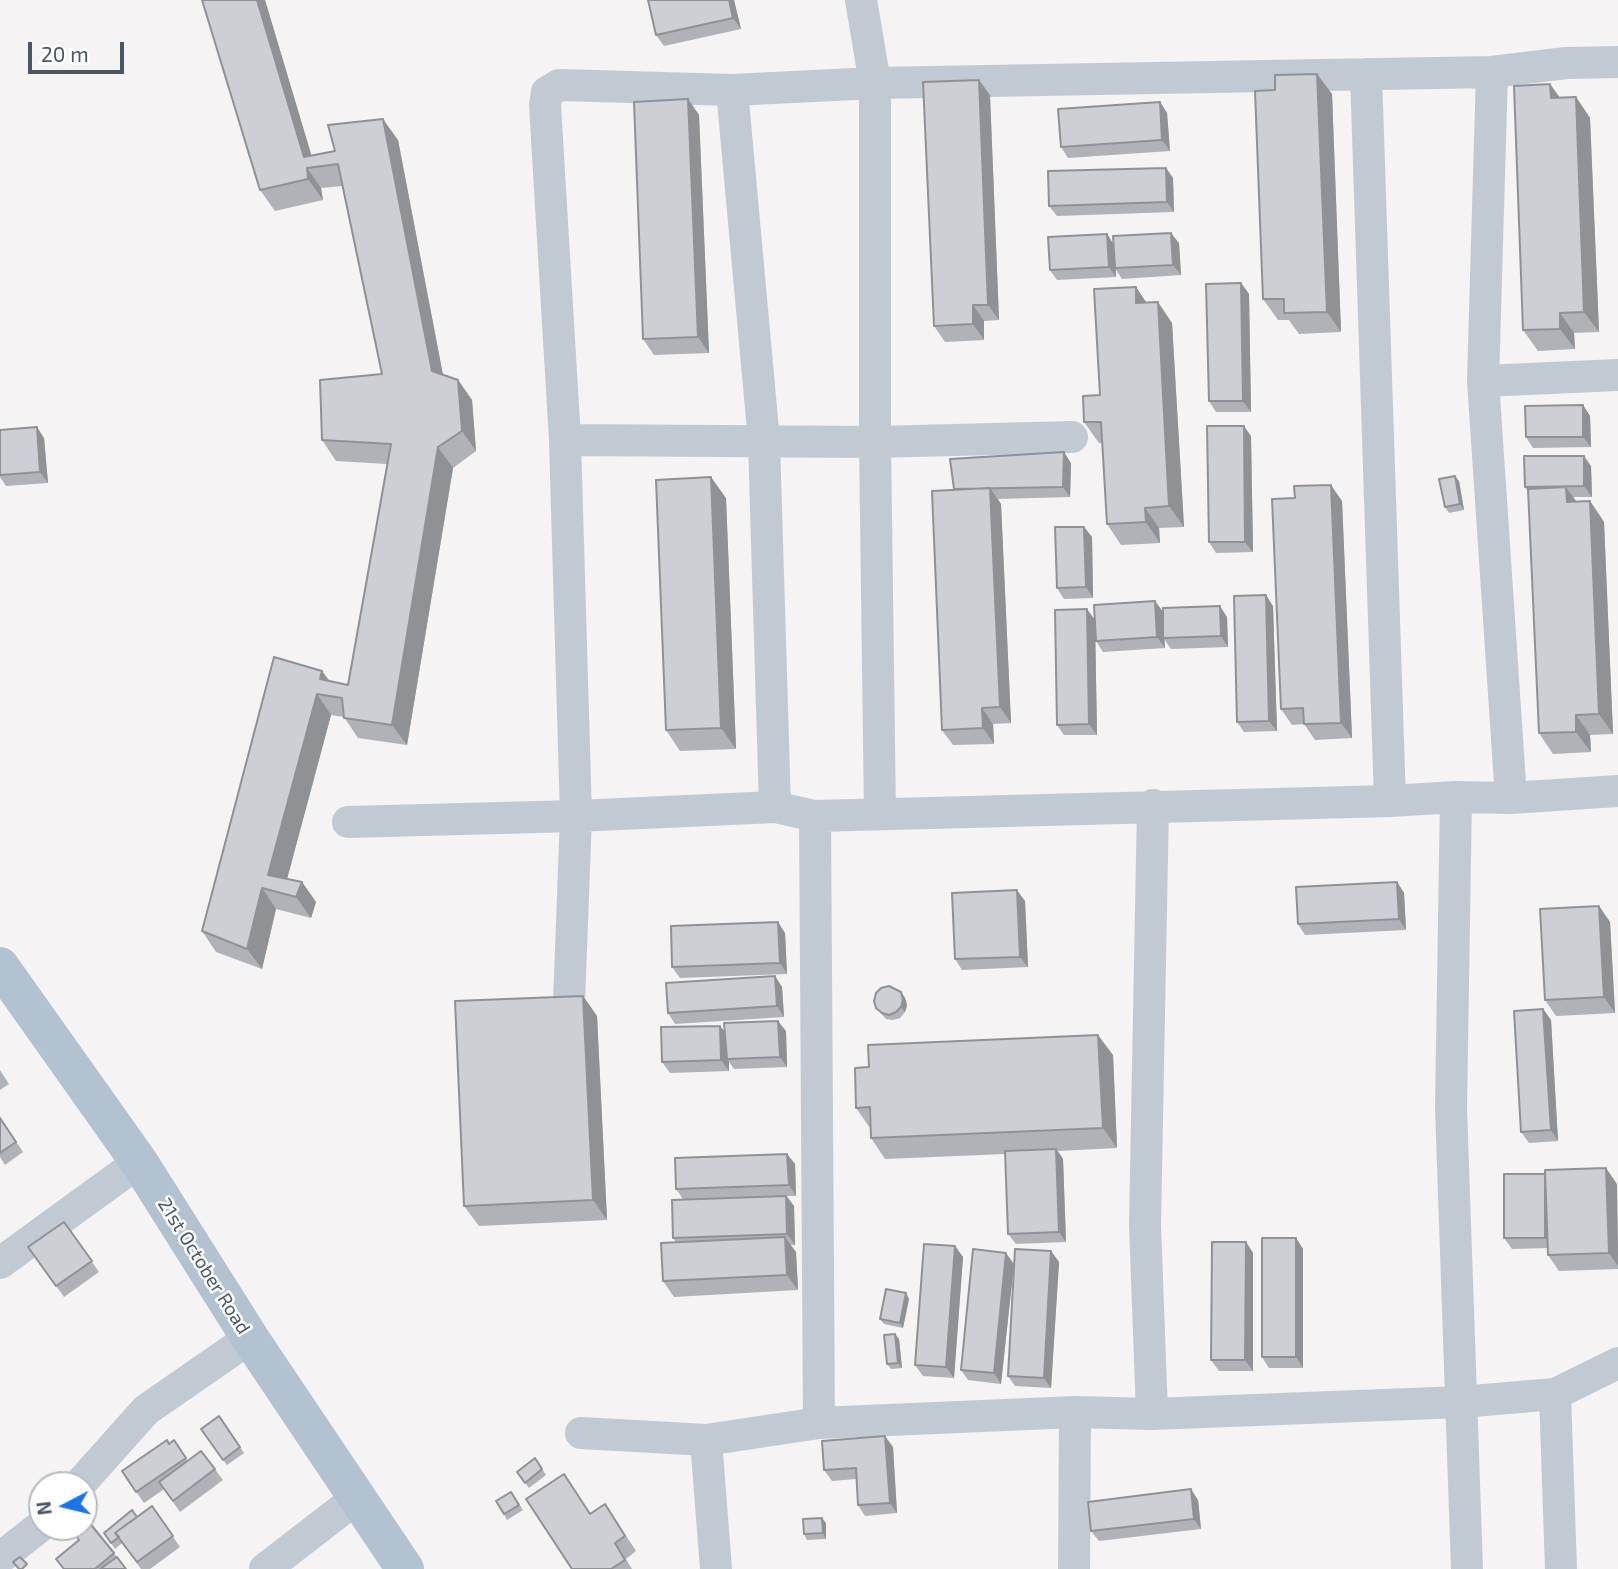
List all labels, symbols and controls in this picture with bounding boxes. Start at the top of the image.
scale bar [32,28,128,72]
text: 20 m [41,41,89,66]
street label: 21st October Road [153,1194,255,1338]
north arrow [28,1471,98,1541]
text: N [31,1500,56,1517]

